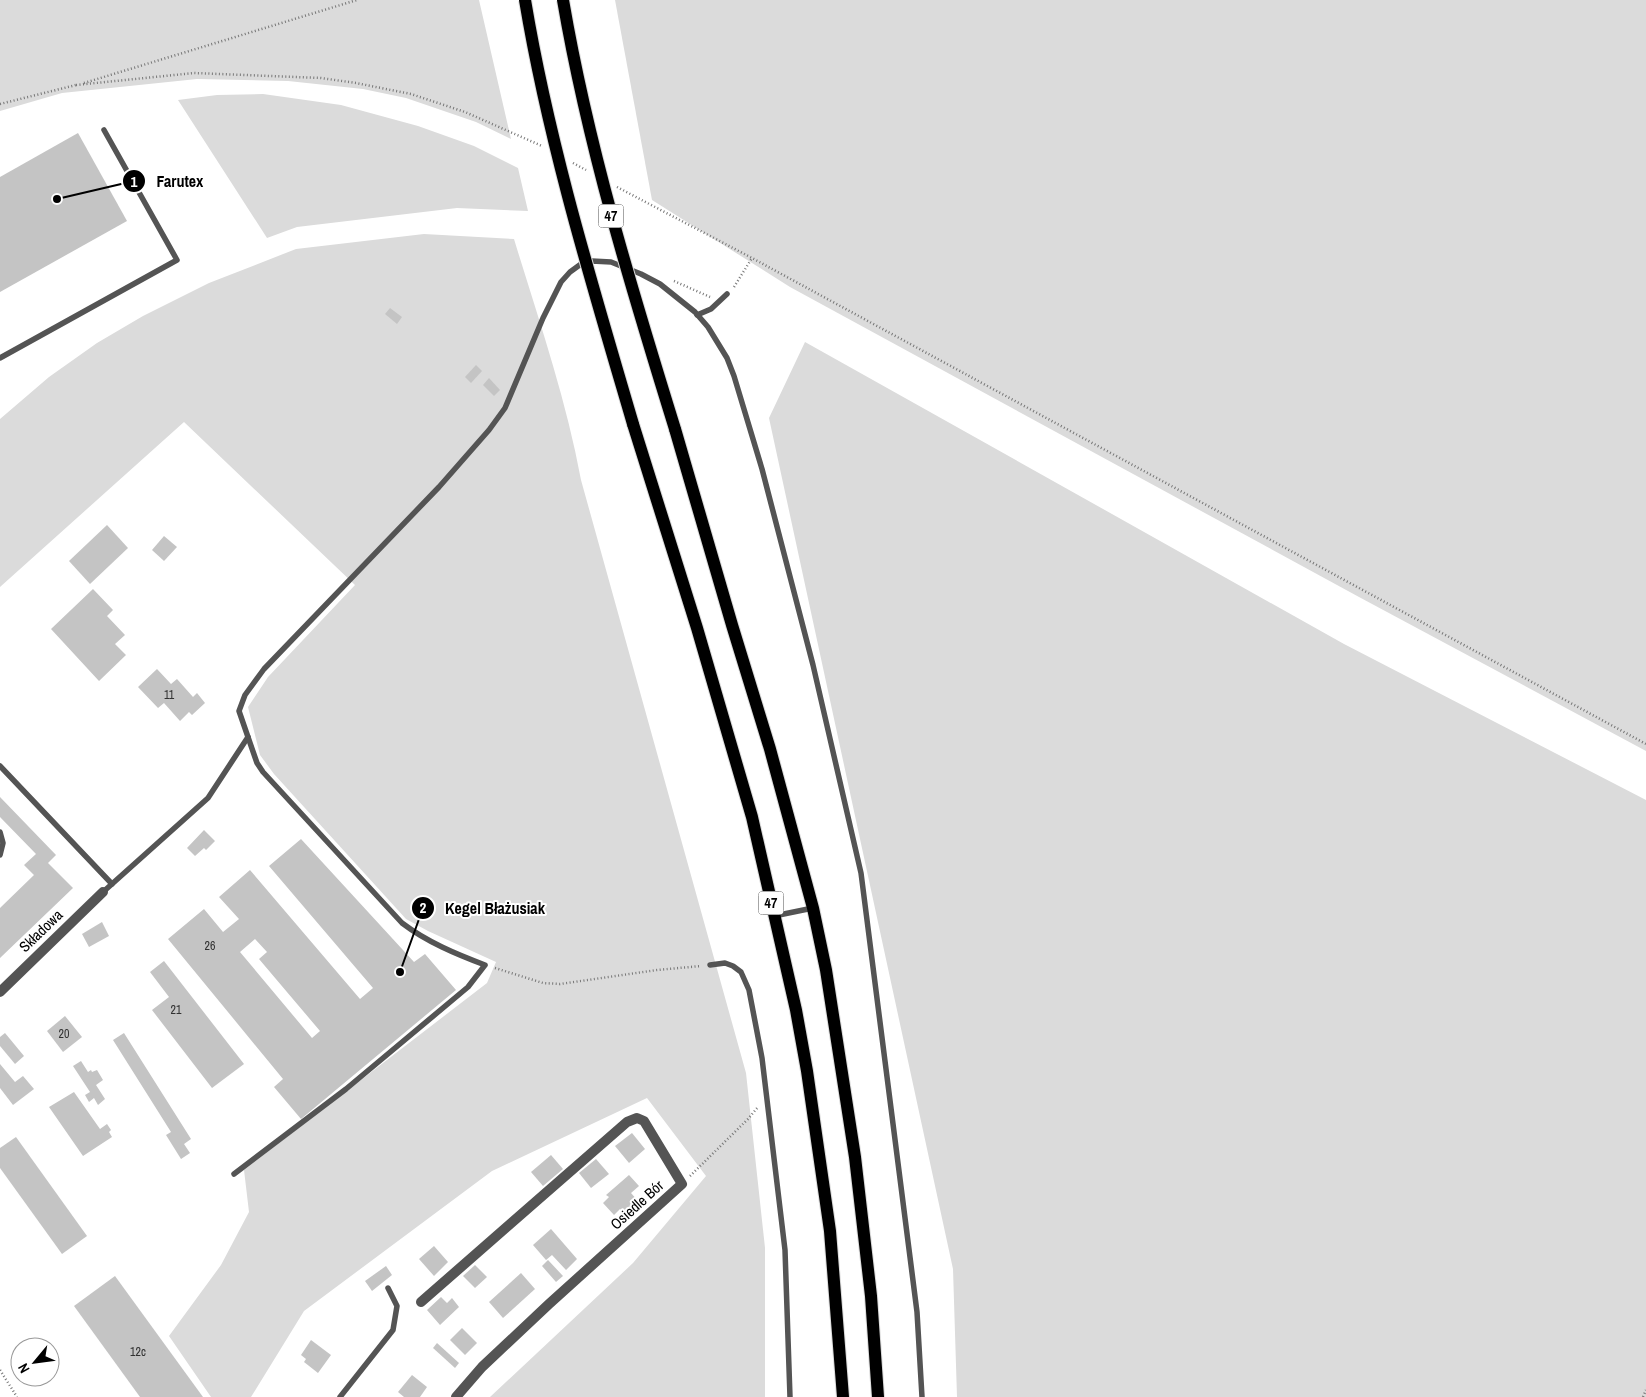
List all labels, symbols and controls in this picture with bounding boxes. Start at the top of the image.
callout: Farutex [122,166,214,197]
text: Farutex [157,170,204,192]
text: 1 [131,171,138,192]
road number: 47 [598,205,624,228]
house number: 11 [164,687,175,703]
road number: 47 [758,891,784,914]
callout: Kegel Błażusiak [410,893,555,924]
text: 2 [420,897,427,918]
text: Kegel Błażusiak [445,897,546,919]
street label: Składowa [14,904,67,957]
house number: 26 [205,938,215,954]
house number: 21 [171,1002,182,1018]
house number: 20 [59,1026,69,1042]
street label: Osiedle Bór [606,1175,668,1234]
north arrow [10,1337,60,1387]
house number: 12c [130,1344,146,1360]
text: N [14,1360,34,1376]

